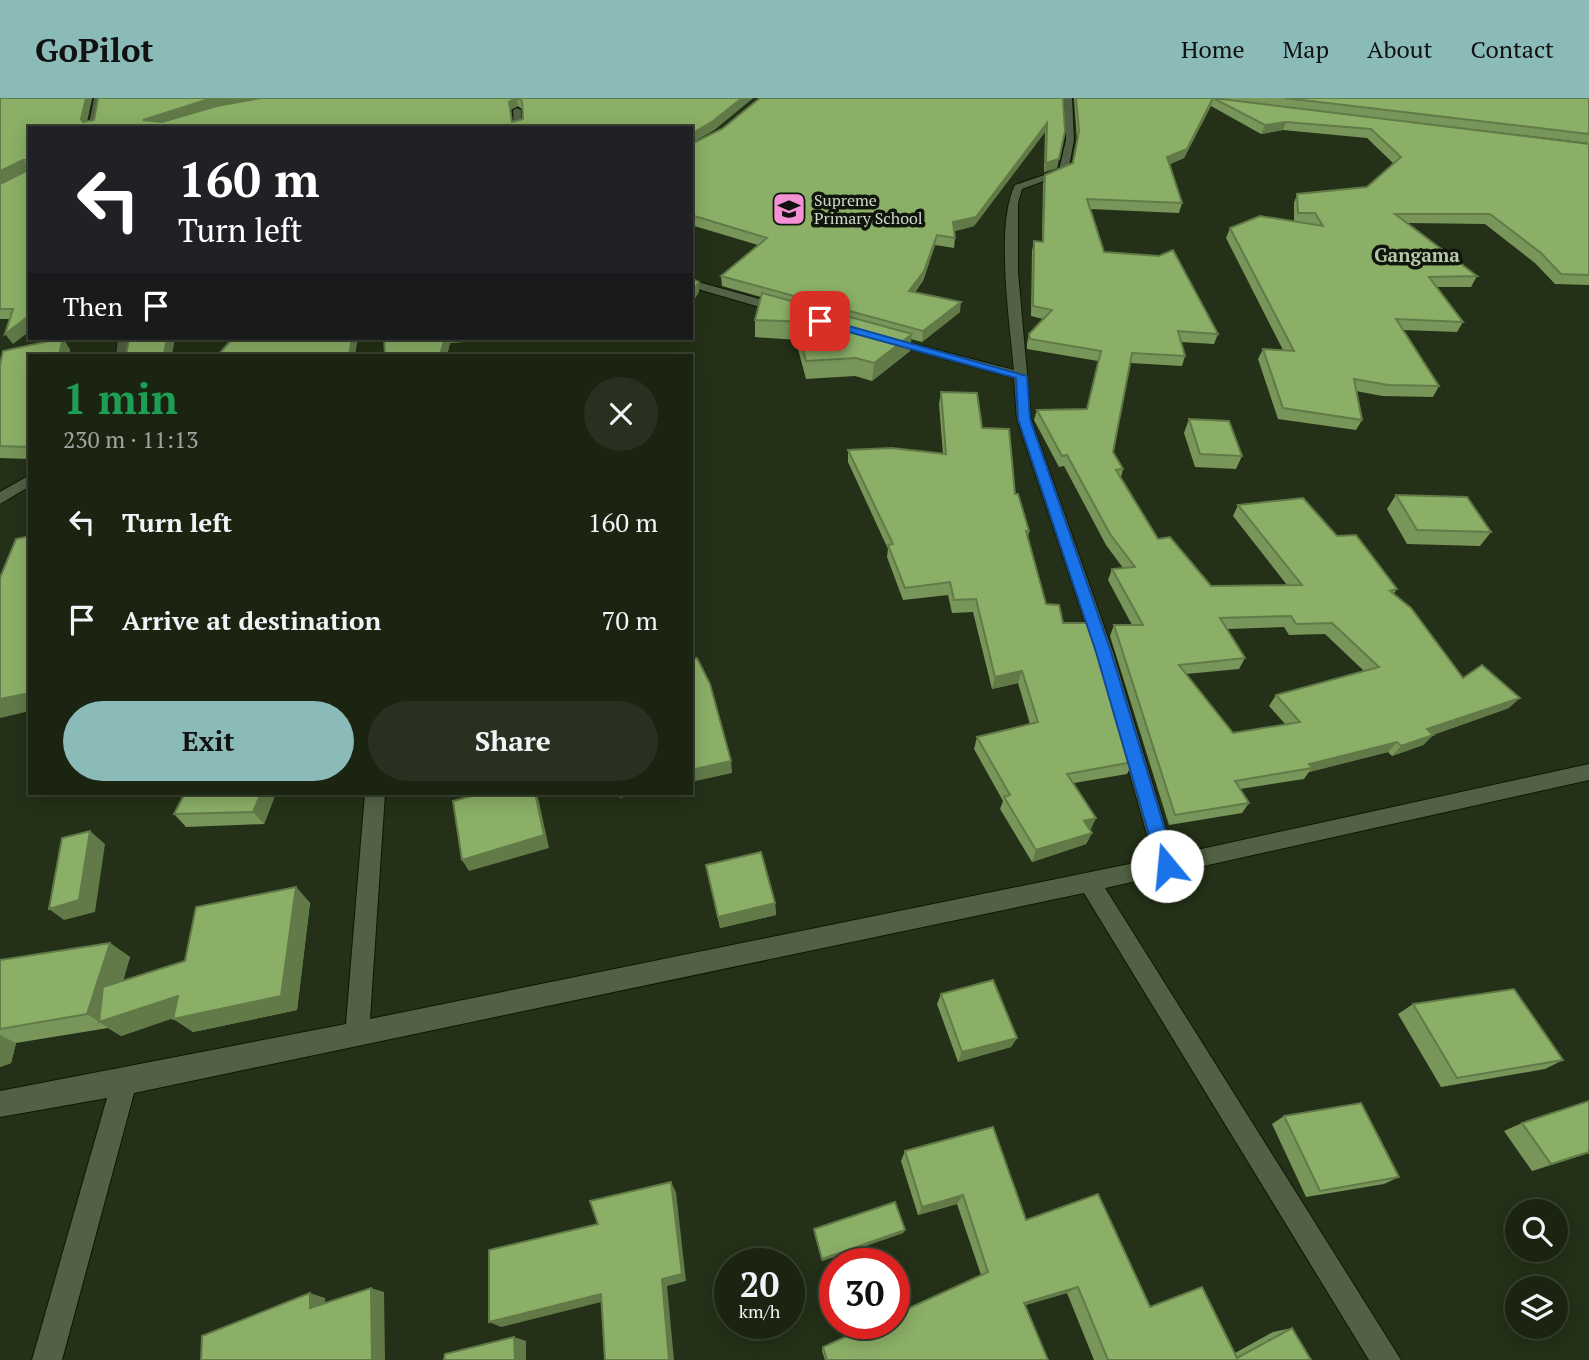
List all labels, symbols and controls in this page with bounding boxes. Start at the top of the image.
text: GoPilot [35,28,154,71]
text: Home [1181,33,1245,65]
text: Map [1283,33,1329,65]
text: About [1367,33,1433,65]
text: Contact [1471,33,1554,65]
text: 160 m [178,146,320,211]
icon: left [63,154,154,245]
place label: Supreme Primary School [814,189,923,229]
school or university icon: Supreme Primary School [770,190,808,228]
text: Turn left [178,209,302,251]
district label: Gangama [1374,242,1460,267]
icon: arrive [137,287,175,325]
text: Then [63,289,123,323]
pin [790,291,850,351]
icon: arrive [801,302,839,340]
text: 1 min [63,370,178,426]
button: close [584,377,658,451]
text: 230 m · 11:13 [63,424,198,455]
icon: left [63,503,101,541]
text: Turn left [122,505,232,539]
text: 160 m [588,505,658,539]
icon: arrive [63,601,101,639]
text: Arrive at destination [122,603,381,637]
text: 70 m [602,603,658,637]
button: Exit [63,701,354,781]
button: Share [368,701,658,781]
position arrow [1130,829,1204,903]
map controls [1505,1199,1568,1339]
button: search [1505,1199,1568,1262]
speed limit sign: 30 [819,1248,910,1339]
text: 20 [740,1261,779,1307]
button: layers [1505,1276,1568,1339]
text: km/h [739,1299,780,1323]

